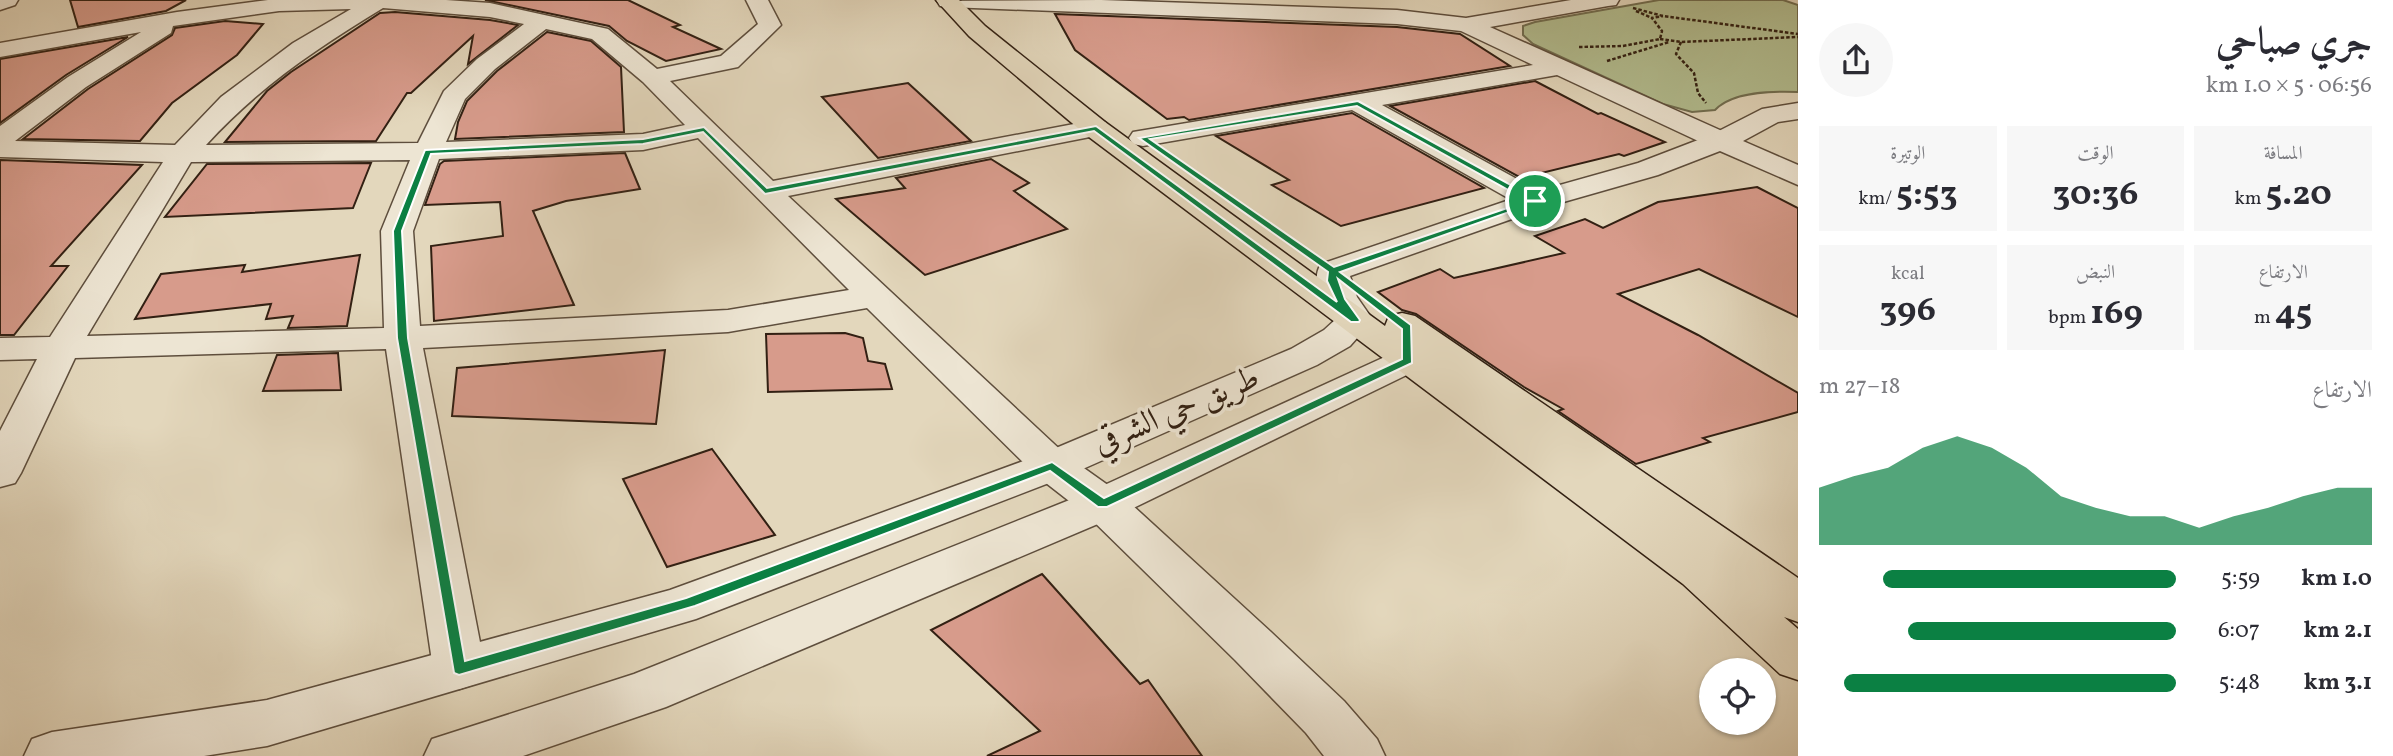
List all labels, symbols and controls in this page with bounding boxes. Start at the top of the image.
text: جري صباحي [2216,17,2372,70]
button: share [1819,23,1893,97]
text: 06:56 · 5 × 1.0 km [2206,70,2372,102]
text: الوتيرة [1890,141,1925,167]
text: الوقت [2077,141,2114,167]
text: المسافة [2264,141,2303,167]
pin [1505,171,1565,231]
text: 5:53 [1896,171,1958,219]
text: 30:36 [2053,171,2138,219]
text: 5.20 [2265,171,2332,219]
icon: arrive [1516,182,1554,220]
text: /km [1858,186,1896,212]
text: km [2234,186,2265,212]
text: النبض [2076,260,2115,286]
text: الارتفاع [2259,260,2308,286]
text: kcal [1891,261,1925,287]
text: 396 [1880,287,1936,335]
text: 169 [2090,290,2143,338]
text: 45 [2275,290,2312,338]
text: bpm [2048,305,2090,331]
text: m [2254,305,2275,331]
street label: طريق حي الشرقي [1087,356,1267,468]
text: 18–27 m [1819,371,1901,403]
text: الارتفاع [2312,375,2372,407]
text: 5:59 [2221,563,2260,595]
text: 1.0 km [2301,563,2372,595]
text: 6:07 [2218,615,2260,647]
text: 2.1 km [2303,615,2372,647]
map controls [1699,658,1776,735]
button: locate [1699,658,1776,735]
text: 5:48 [2219,667,2260,699]
text: 3.1 km [2304,667,2372,699]

